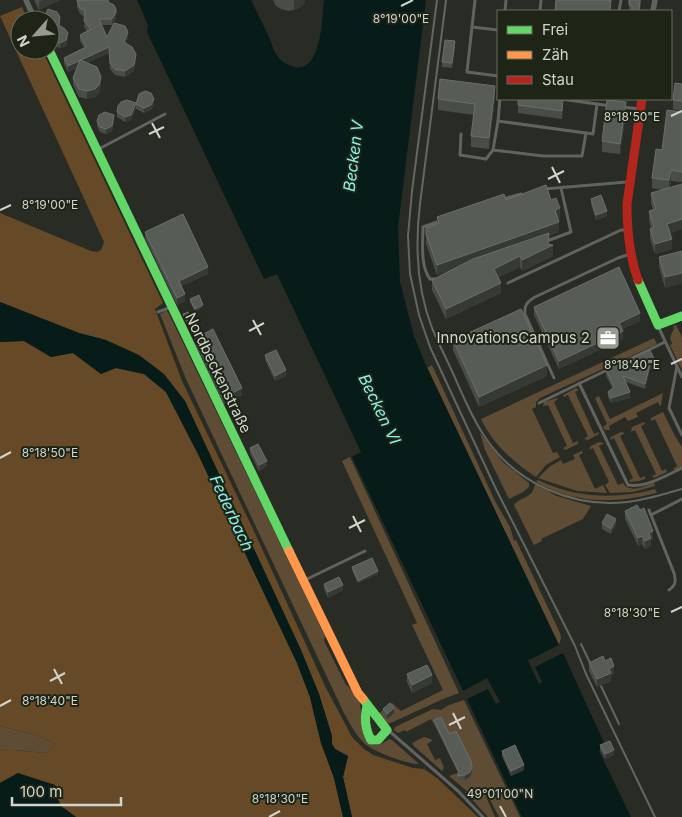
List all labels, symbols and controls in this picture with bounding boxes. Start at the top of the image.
north arrow [10,10,60,60]
legend [497,10,672,100]
text: 8°19'00"E [373,11,429,26]
text: Frei [542,20,568,39]
text: N [13,33,33,50]
text: Zäh [542,45,569,64]
text: Stau [542,70,574,89]
text: 8°18'50"E [604,109,660,124]
water label: Becken V [339,118,367,193]
text: 8°19'00"E [22,197,78,212]
street label: Nordbeckenstraße [181,309,256,436]
office icon: InnovationsCampus 2 [595,325,621,351]
place label: InnovationsCampus 2 [437,328,590,347]
text: 8°18'40"E [604,357,660,372]
water label: Becken VI [354,371,406,448]
text: 8°18'50"E [22,445,78,460]
water label: Federbach [206,472,258,554]
text: 8°18'30"E [604,605,660,620]
text: 8°18'40"E [22,693,78,708]
scale bar [12,774,121,806]
text: 100 m [20,782,62,801]
text: 49°01'00"N [467,786,533,801]
text: 8°18'30"E [252,791,308,806]

